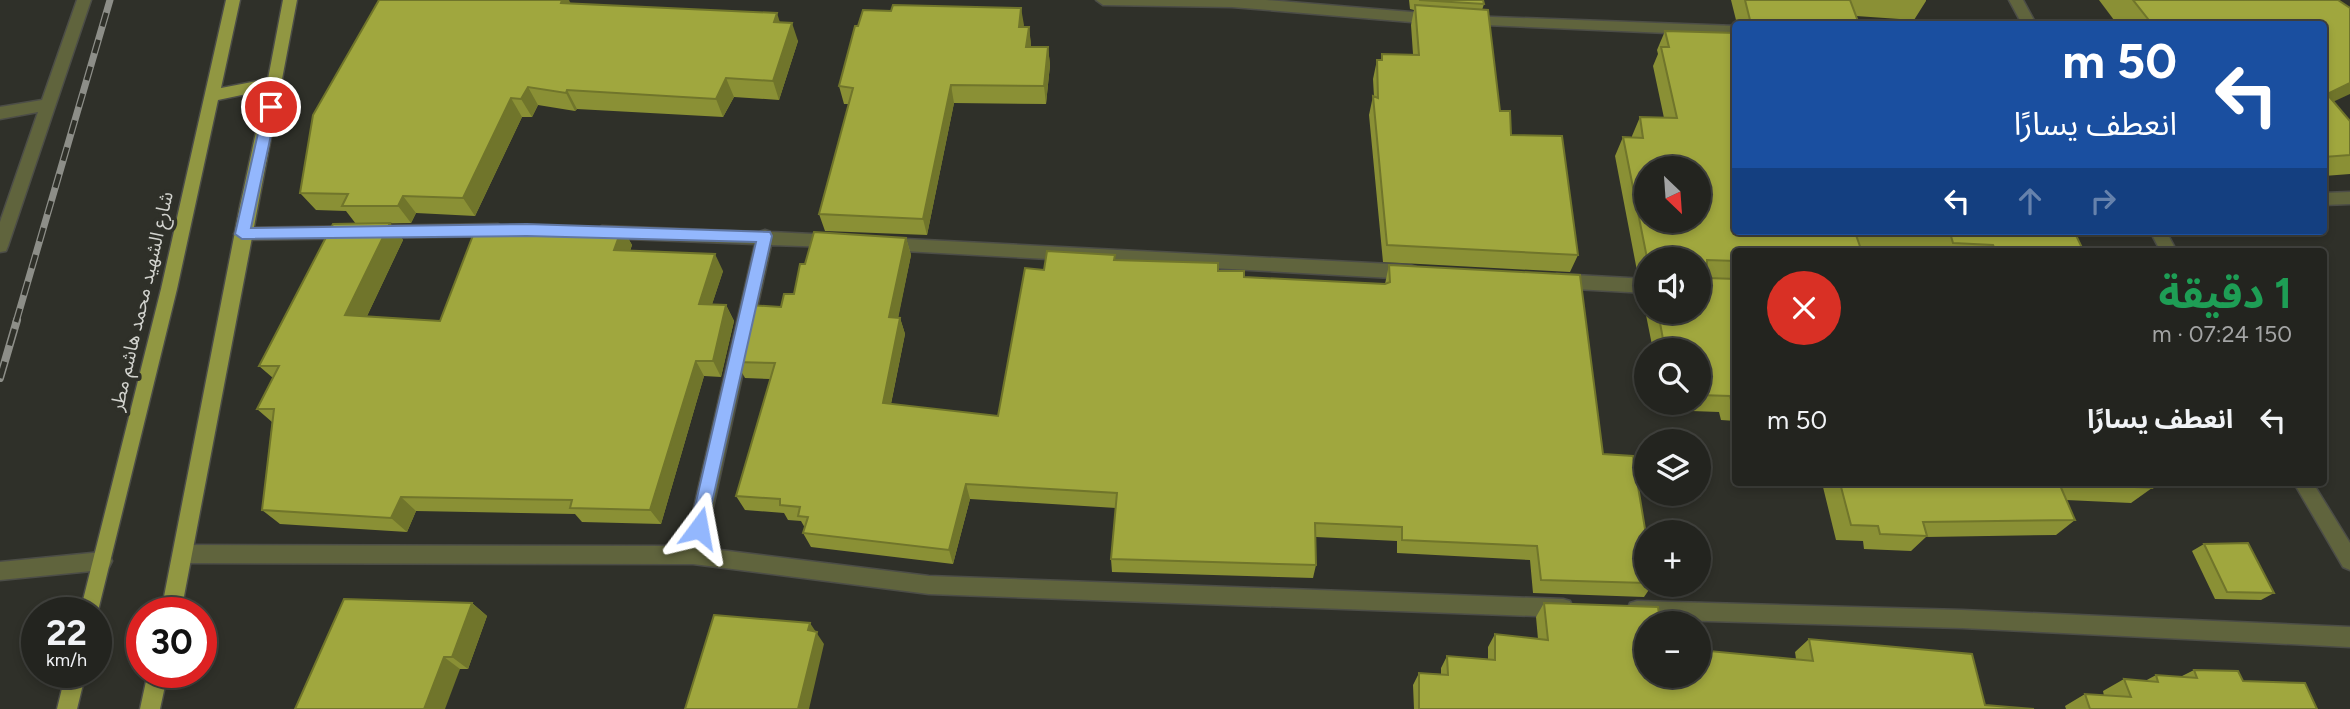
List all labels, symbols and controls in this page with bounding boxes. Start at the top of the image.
text: 50 m [2062,31,2177,90]
icon: left [2201,49,2292,140]
pin [241,77,301,137]
icon: arrive [252,88,290,126]
text: انعطف يسارًا [2014,105,2177,143]
north arrow [1634,156,1712,233]
map controls [1634,156,1711,688]
icon: left [1938,182,1976,220]
icon: ahead [2011,182,2049,220]
icon: right [2084,182,2122,220]
street label: شارع الشهيد محمد هاشم مطر [105,189,181,415]
button: sound [1634,247,1711,324]
text: 1 دقيقة [2159,268,2292,319]
button: close [1767,271,1841,345]
text: 150 m · 07:24 [2152,320,2292,348]
button: search [1634,338,1711,415]
icon: left [2254,401,2292,439]
text: انعطف يسارًا [2087,403,2233,435]
text: 50 m [1767,404,1827,436]
button: layers [1634,429,1711,506]
position arrow [662,491,736,565]
button: + [1634,520,1711,597]
speed limit sign: 30 [126,597,217,688]
button: − [1634,611,1711,688]
text: 22 [46,612,87,654]
text: km/h [46,649,87,671]

